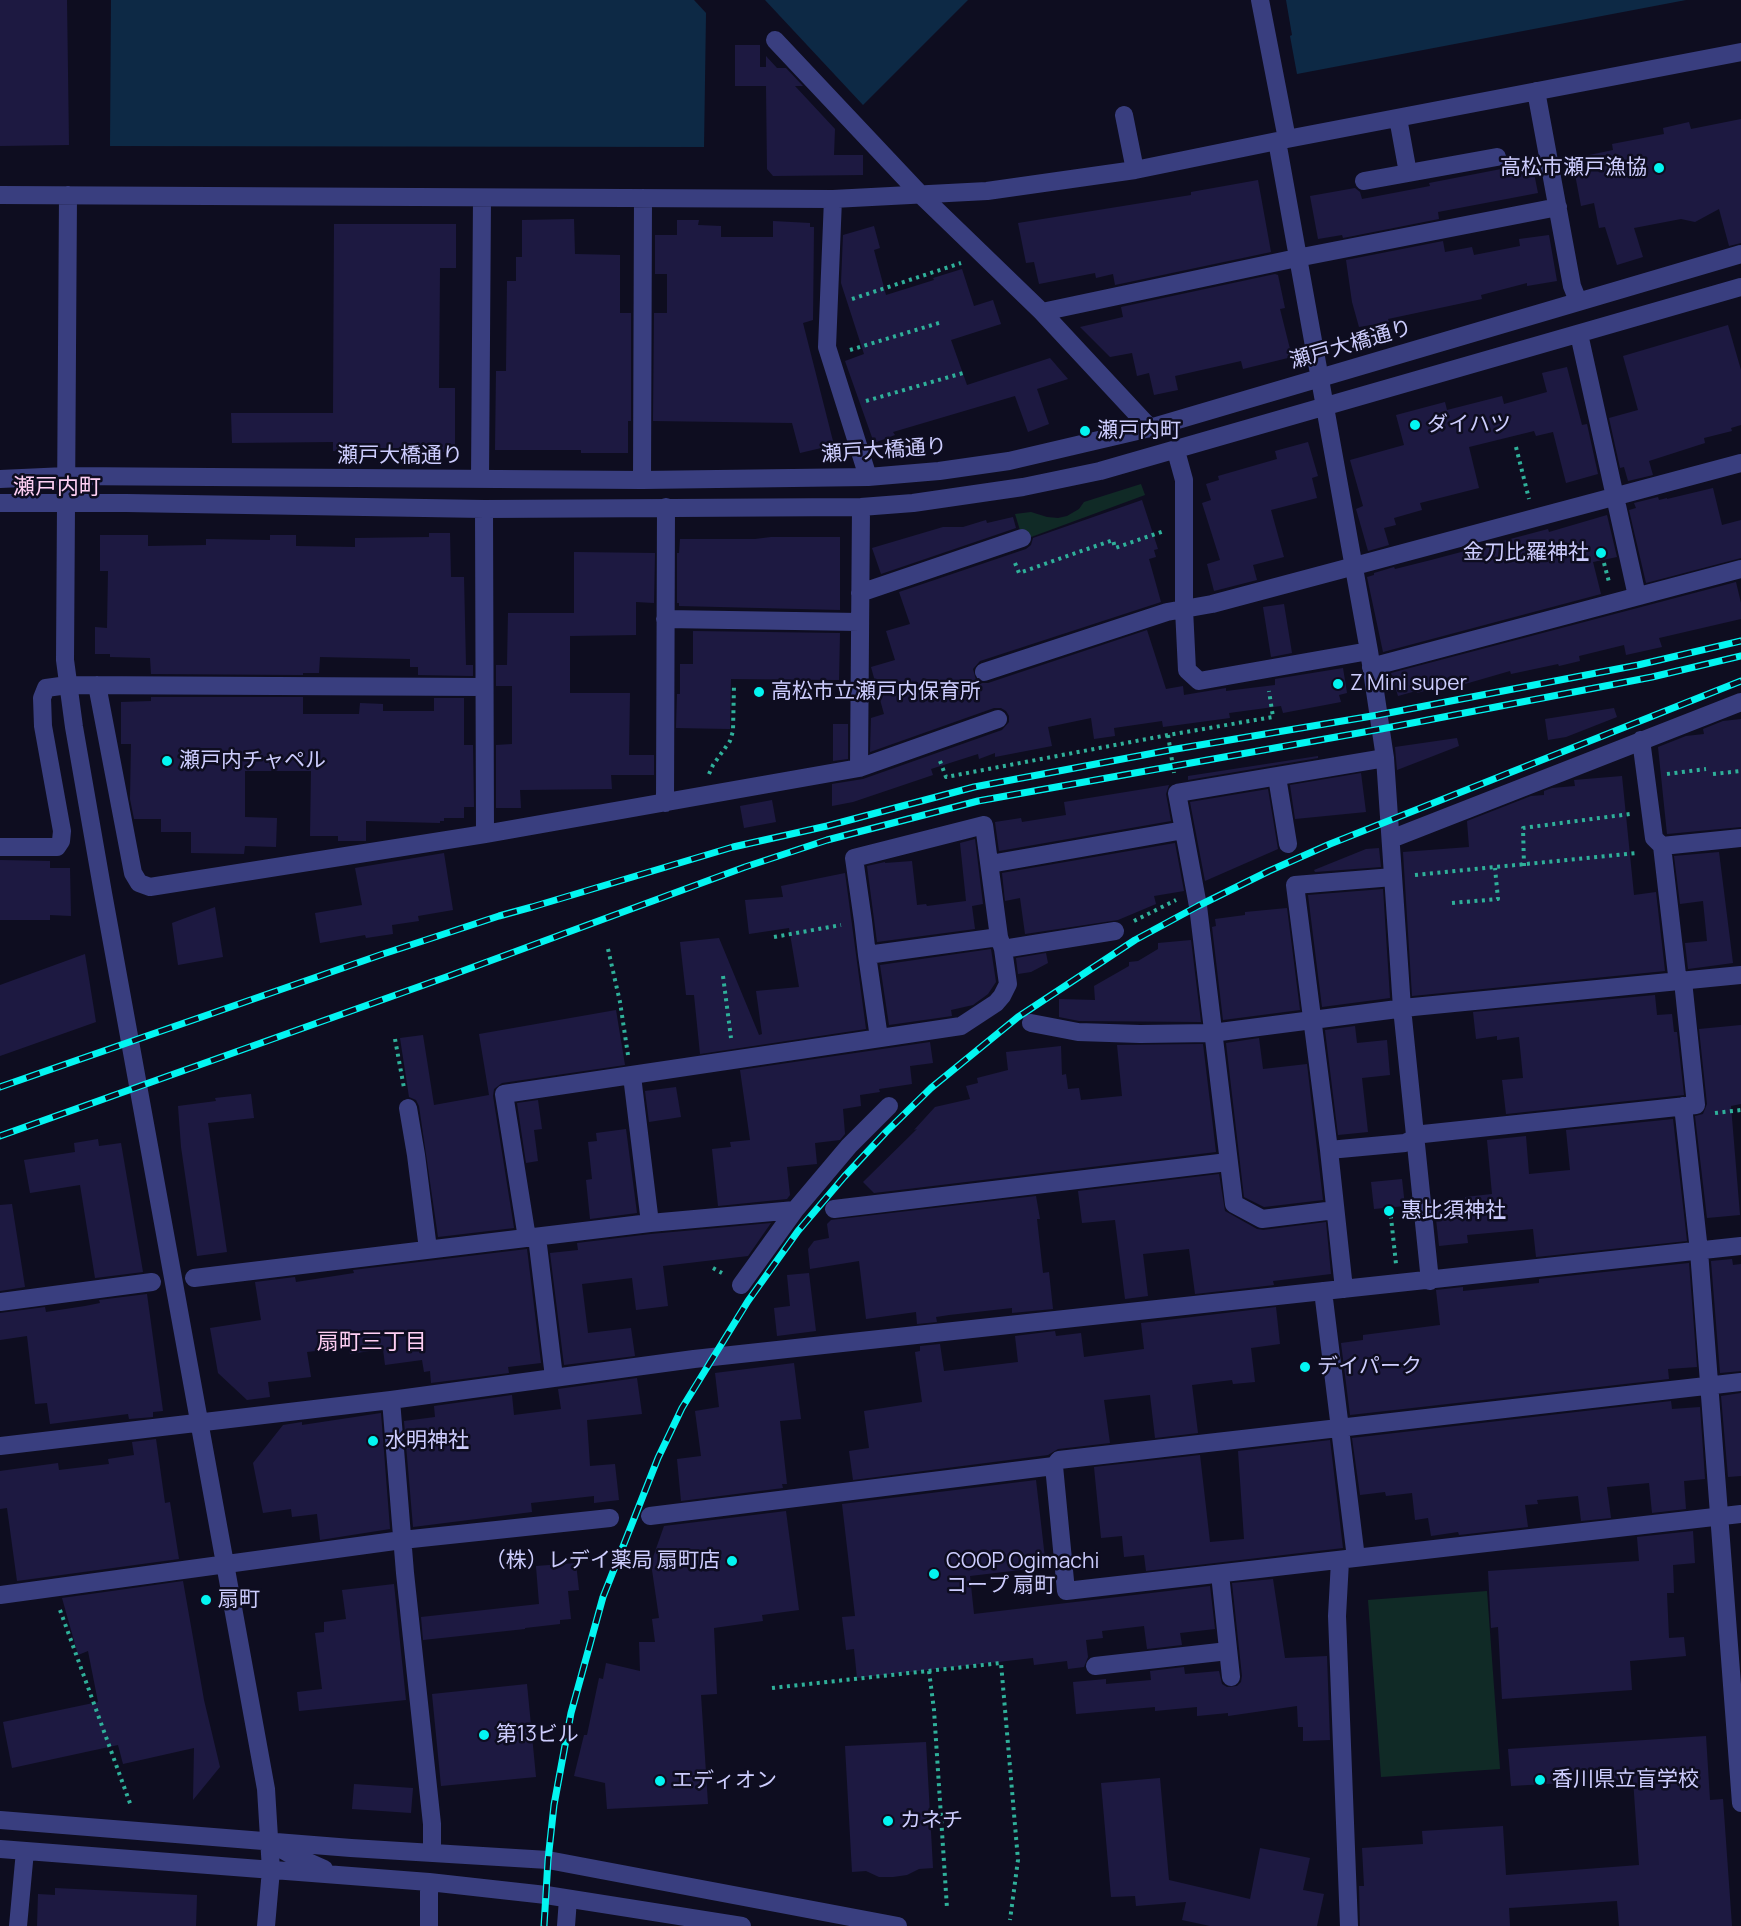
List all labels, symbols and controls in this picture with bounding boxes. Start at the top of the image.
place label: 高松市瀬戸漁協 [1500,155,1647,181]
marker: 高松市瀬戸漁協 [1652,161,1666,175]
street label: 瀬戸大橋通り [1287,316,1415,374]
place label: ダイハツ [1427,412,1511,438]
place label: 瀬戸内町 [1097,418,1181,444]
marker: ダイハツ [1408,418,1422,432]
marker: 瀬戸内町 [1078,424,1092,438]
street label: 瀬戸大橋通り [820,434,948,468]
street label: 瀬戸大橋通り [337,443,463,469]
district label: 瀬戸内町 [13,475,101,501]
place label: 金刀比羅神社 [1463,540,1589,566]
marker: 金刀比羅神社 [1594,546,1608,560]
place label: Z Mini super [1350,671,1467,697]
marker: Z Mini super [1331,677,1345,691]
place label: 高松市立瀬戸内保育所 [771,679,981,705]
marker: 高松市立瀬戸内保育所 [752,685,766,699]
place label: 瀬戸内チャペル [179,748,326,774]
marker: 瀬戸内チャペル [160,754,174,768]
place label: 惠比須神社 [1401,1198,1506,1224]
marker: 惠比須神社 [1382,1204,1396,1218]
district label: 扇町三丁目 [317,1330,427,1356]
place label: デイパーク [1317,1354,1422,1380]
marker: デイパーク [1298,1360,1312,1374]
place label: 水明神社 [385,1428,469,1454]
marker: 水明神社 [366,1434,380,1448]
place label: （株）レデイ薬局 扇町店 [485,1548,720,1574]
place label: COOP Ogimachi コープ 扇町 [946,1549,1099,1599]
marker: （株）レデイ薬局 扇町店 [725,1554,739,1568]
marker: COOP Ogimachi コープ 扇町 [927,1567,941,1581]
place label: 扇町 [218,1587,260,1613]
marker: 扇町 [199,1593,213,1607]
place label: 第13ビル [496,1722,579,1748]
marker: 第13ビル [477,1728,491,1742]
place label: 香川県立盲学校 [1552,1767,1699,1793]
place label: エディオン [672,1768,777,1794]
marker: 香川県立盲学校 [1533,1773,1547,1787]
marker: エディオン [653,1774,667,1788]
place label: カネチ [900,1808,963,1834]
marker: カネチ [881,1814,895,1828]

